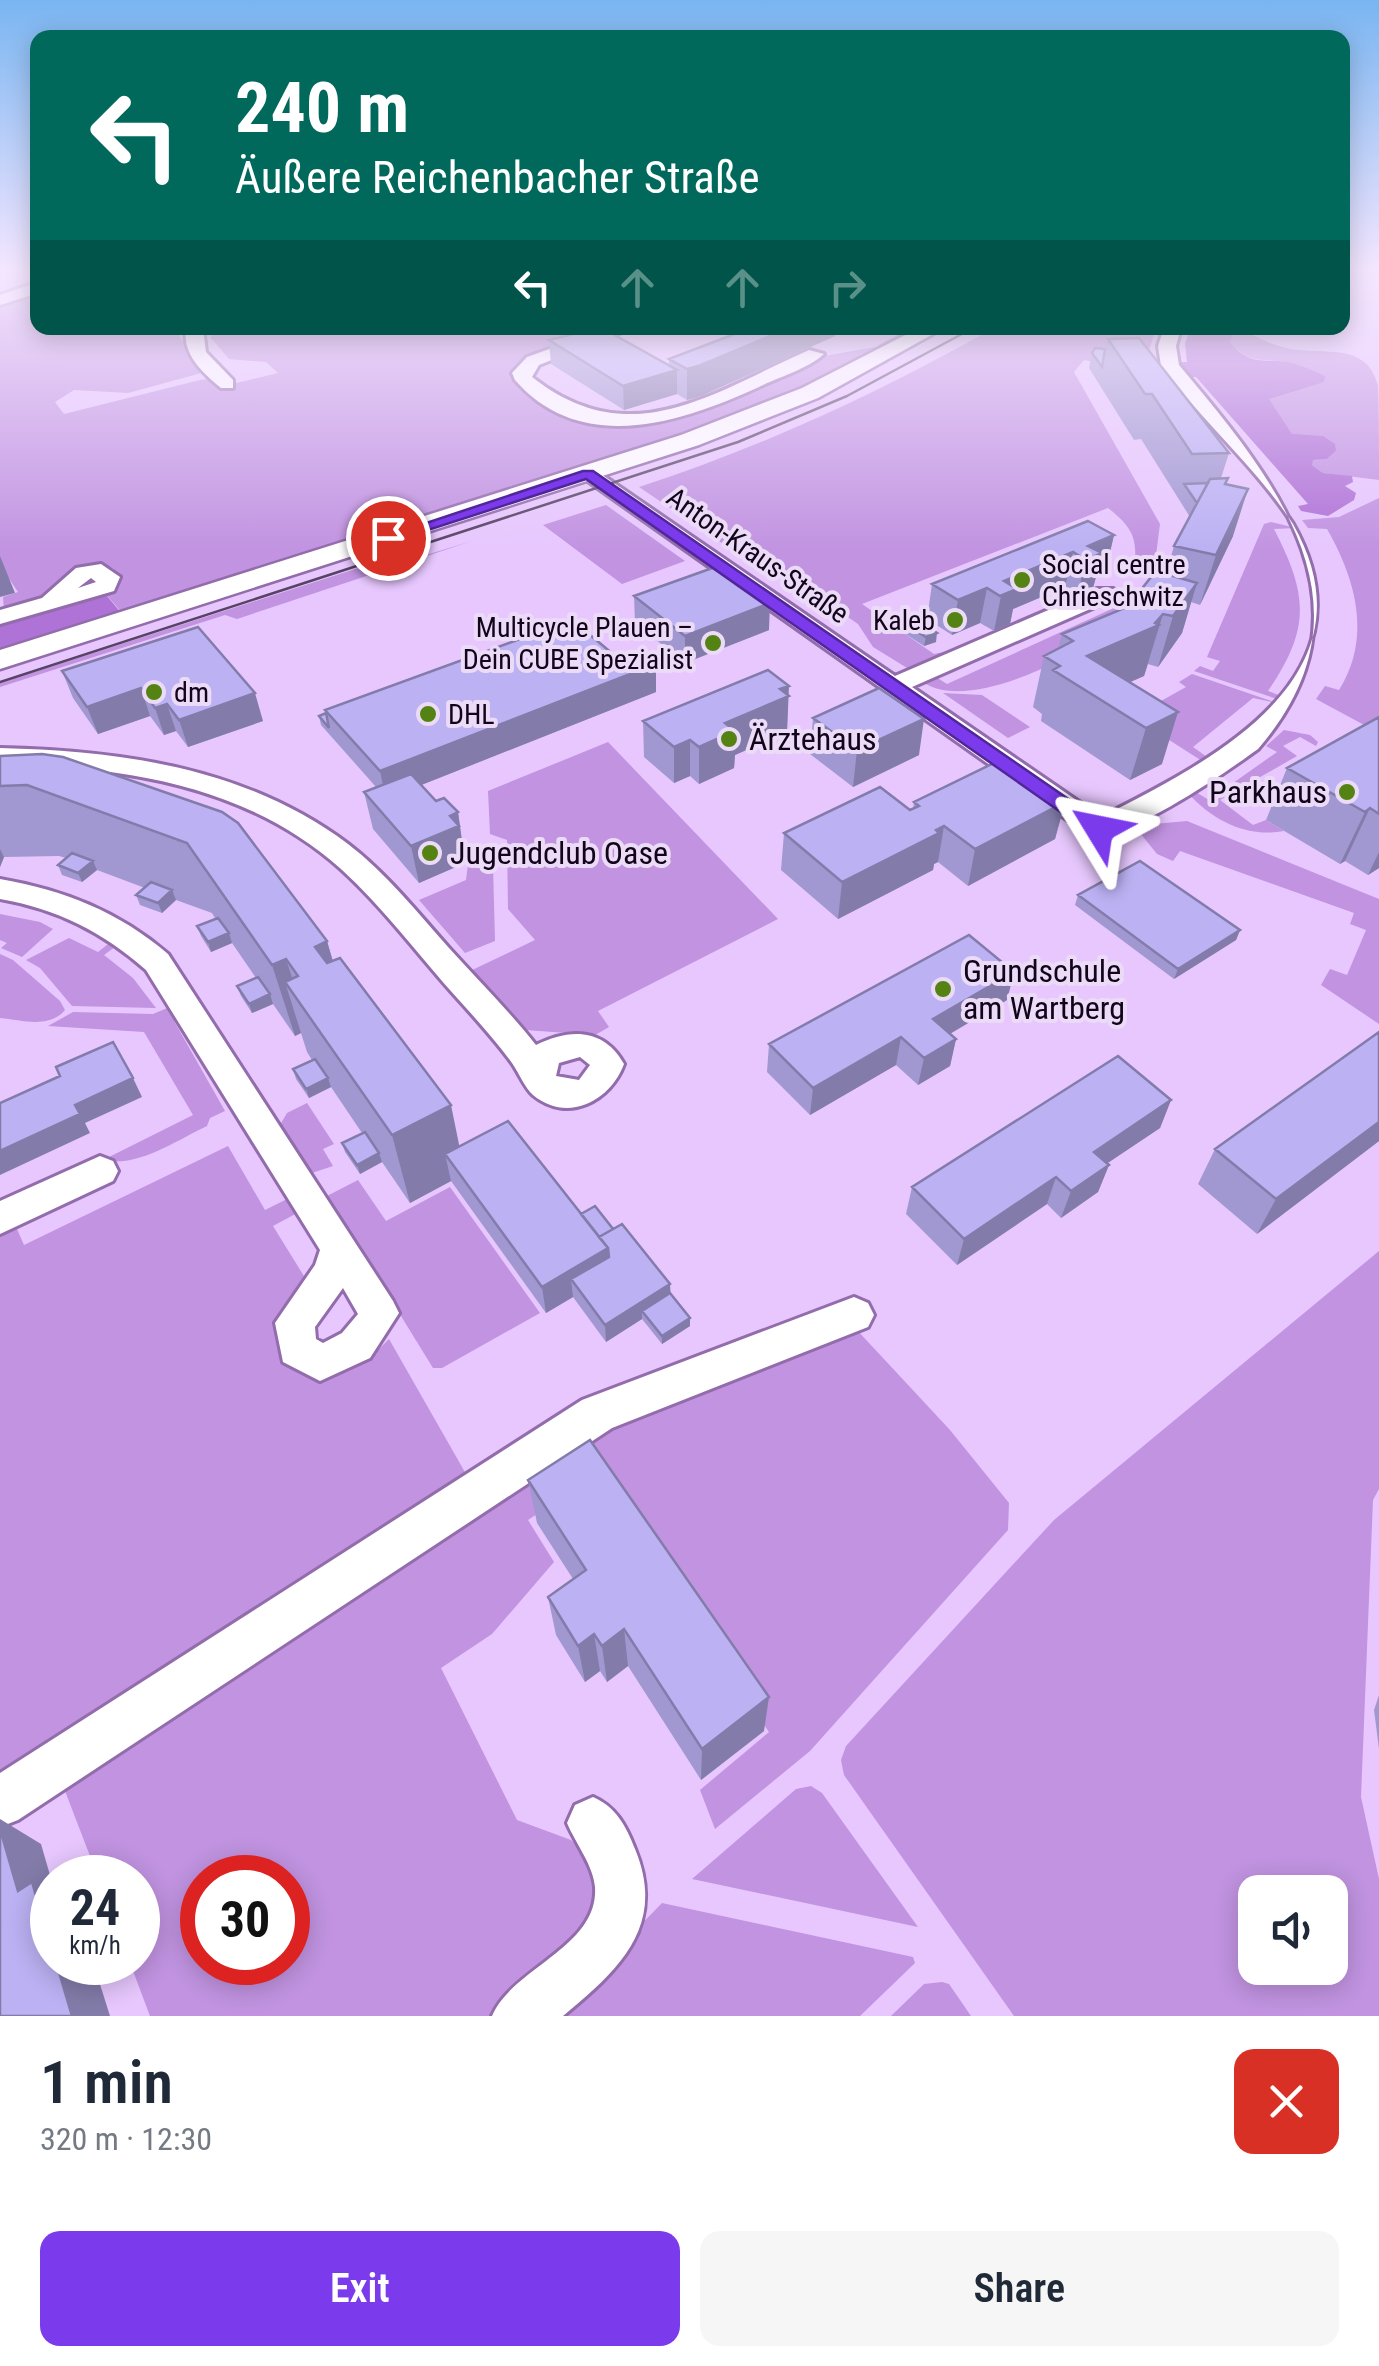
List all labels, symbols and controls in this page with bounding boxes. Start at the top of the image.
text: 240 m [235,67,409,149]
icon: left [70,70,200,200]
text: Äußere Reichenbacher Straße [235,151,760,204]
icon: left [505,260,560,315]
icon: ahead [610,260,665,315]
icon: ahead [715,260,770,315]
icon: right [820,260,875,315]
street label: Anton-Kraus-Straße [661,480,855,630]
pin [346,496,431,581]
icon: arrive [361,511,416,566]
place label: Social centre Chrieschwitz [1042,548,1186,613]
marker: Social centre Chrieschwitz [1011,569,1033,591]
place label: Kaleb [873,604,935,637]
marker: Kaleb [944,609,966,631]
place label: Multicycle Plauen – Dein CUBE Spezialist [463,611,693,676]
marker: Multicycle Plauen – Dein CUBE Spezialist [702,632,724,654]
place label: dm [174,676,209,709]
marker: dm [143,681,165,703]
place label: DHL [448,698,495,731]
marker: DHL [417,703,439,725]
place label: Ärztehaus [749,720,877,758]
marker: Ärztehaus [718,728,740,750]
place label: Parkhaus [1209,773,1327,811]
position arrow [1047,777,1151,881]
marker: Parkhaus [1336,781,1358,803]
place label: Jugendclub Oase [450,834,668,872]
marker: Jugendclub Oase [419,842,441,864]
place label: Grundschule am Wartberg [963,952,1125,1027]
marker: Grundschule am Wartberg [932,978,954,1000]
speed limit sign: 30 [180,1855,310,1985]
map controls [1238,1875,1348,1985]
button: sound [1238,1875,1348,1985]
text: 24 [70,1879,120,1937]
text: km/h [69,1931,121,1960]
text: 1 min [40,2047,173,2118]
button: close [1234,2049,1339,2154]
text: 320 m · 12:30 [40,2120,212,2158]
button: Exit [40,2231,680,2346]
button: Share [700,2231,1339,2346]

